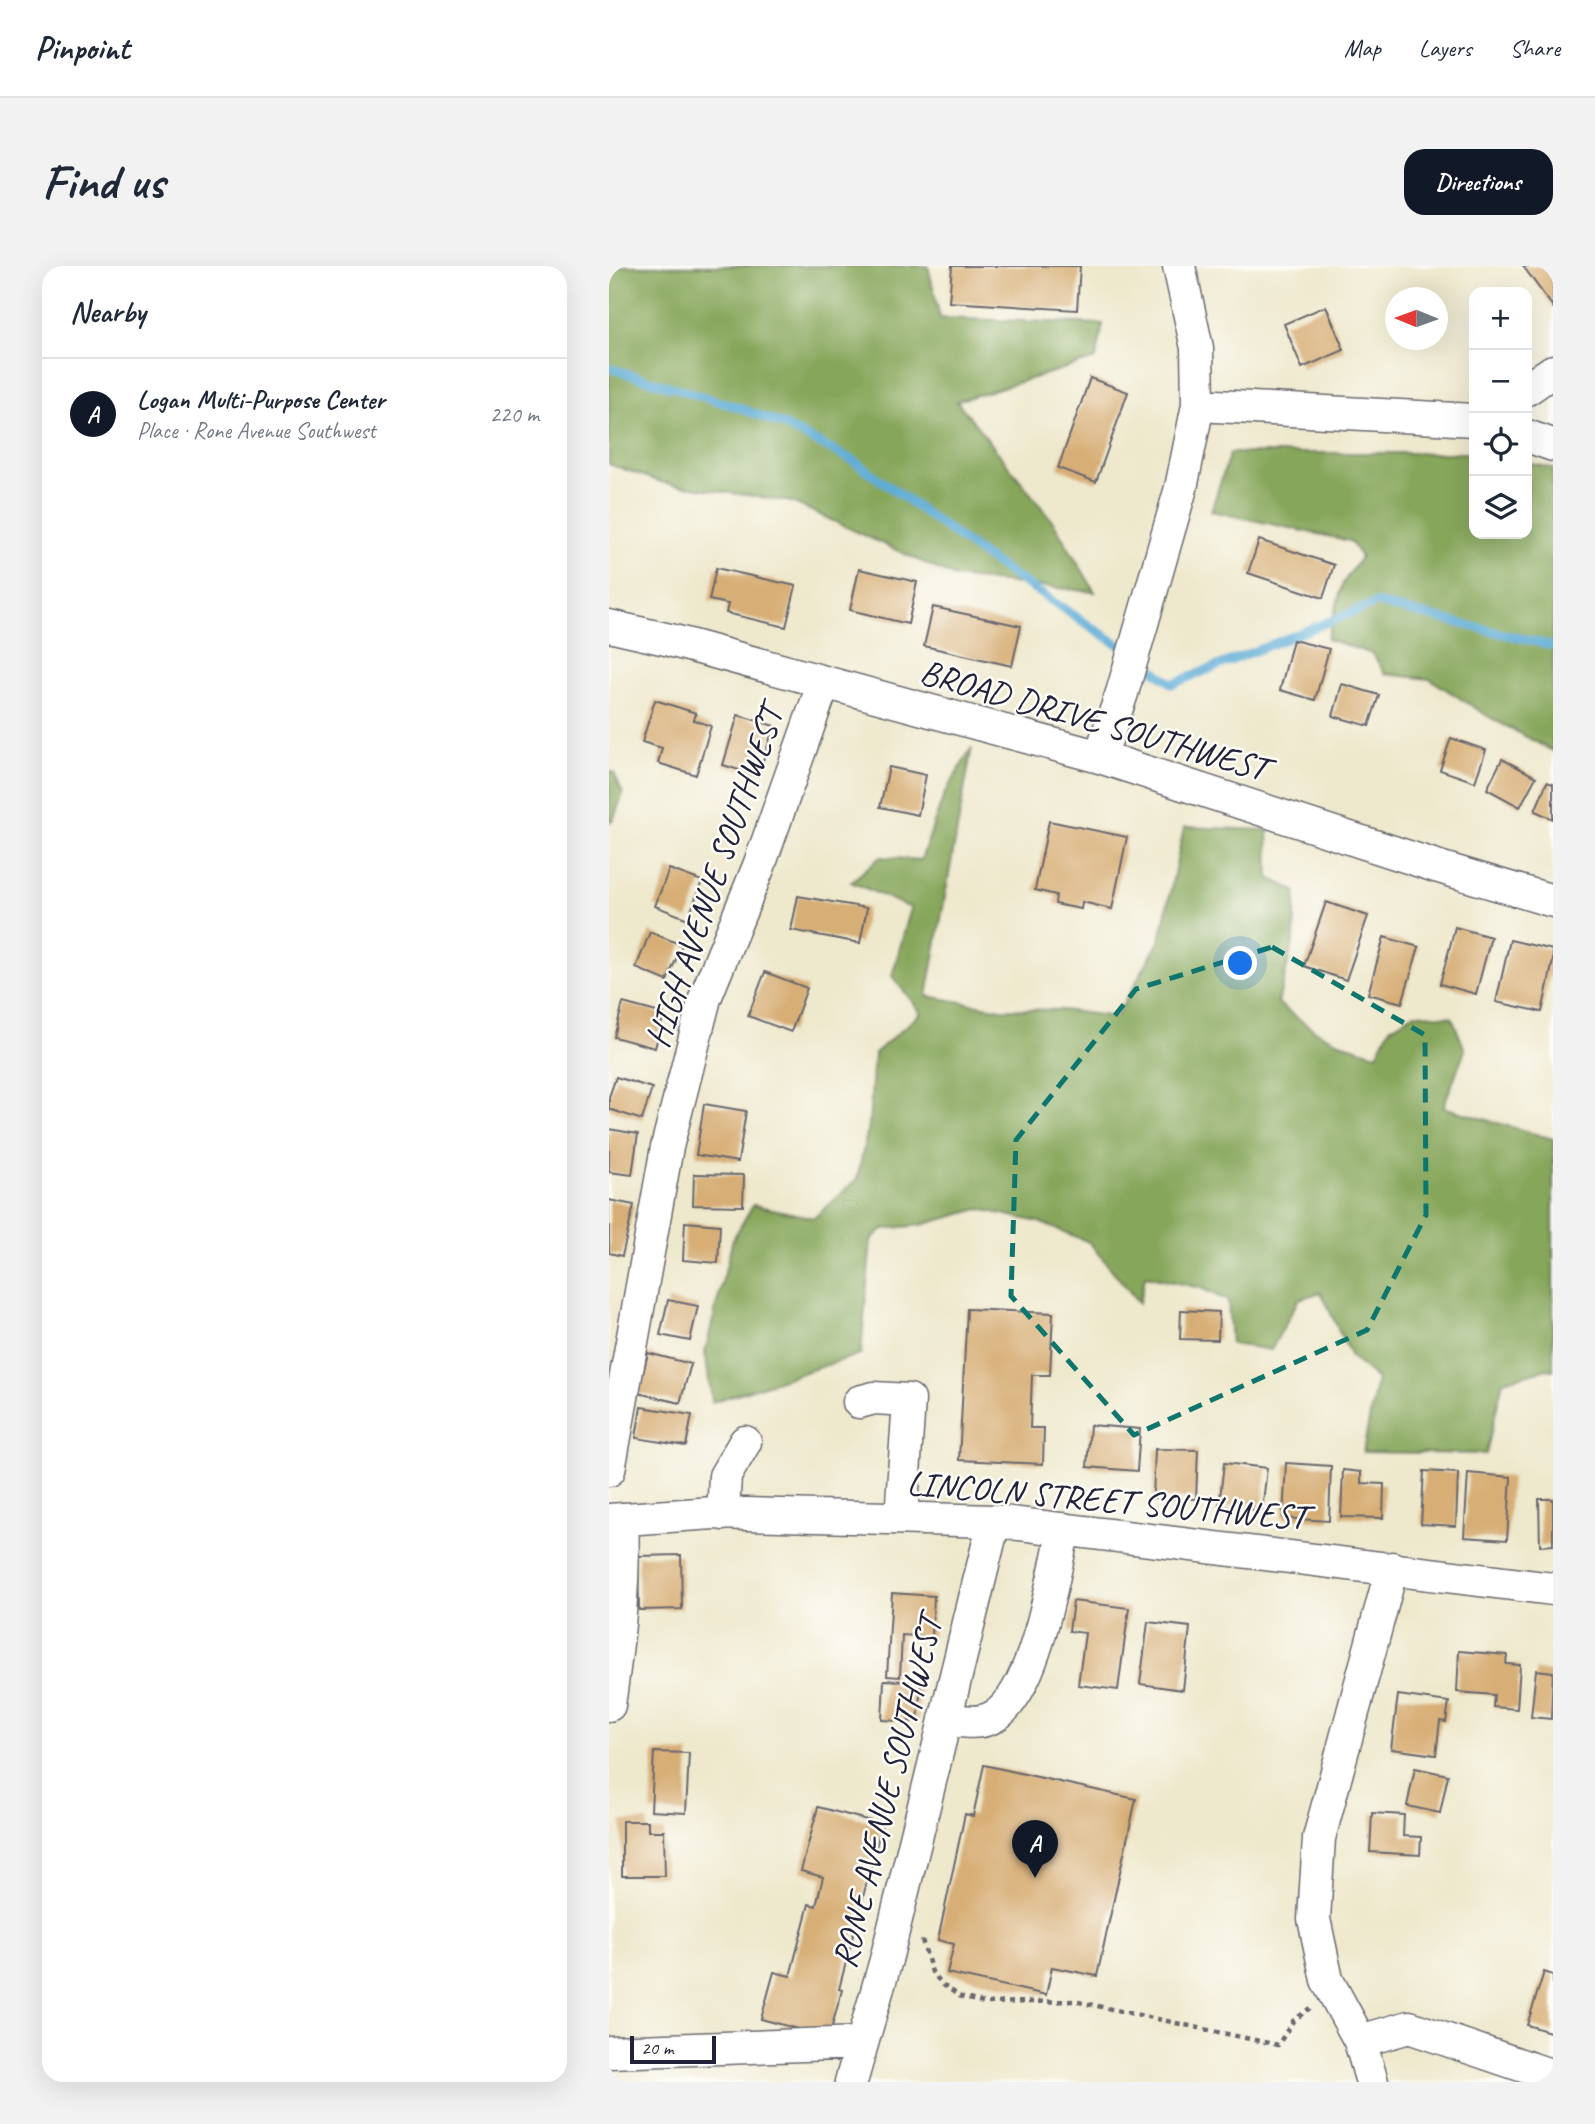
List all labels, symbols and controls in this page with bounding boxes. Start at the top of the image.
text: Pinpoint [35,27,129,69]
text: Map [1344,33,1381,63]
text: Layers [1419,33,1472,63]
text: Share [1510,33,1560,63]
button: Directions [1404,149,1553,215]
text: Find us [42,151,164,213]
north arrow [1385,287,1448,350]
map controls [1469,287,1532,539]
button: + [1469,287,1532,350]
text: Nearby [70,293,146,331]
button: − [1469,350,1532,413]
text: Logan Multi-Purpose Center [137,383,385,416]
text: A [87,400,99,429]
text: 220 m [490,400,539,429]
button: locate [1469,413,1532,476]
text: Place · Rone Avenue Southwest [137,416,376,445]
button: layers [1469,476,1532,539]
street label: BROAD DRIVE SOUTHWEST [915,649,1281,794]
street label: HIGH AVENUE SOUTHWEST [635,693,796,1053]
your location [1223,946,1257,980]
street label: LINCOLN STREET SOUTHWEST [905,1460,1318,1541]
street label: RONE AVENUE SOUTHWEST [822,1605,954,1972]
pin: A [1012,1820,1058,1878]
scale bar [630,2033,716,2065]
text: 20 m [641,2036,673,2060]

